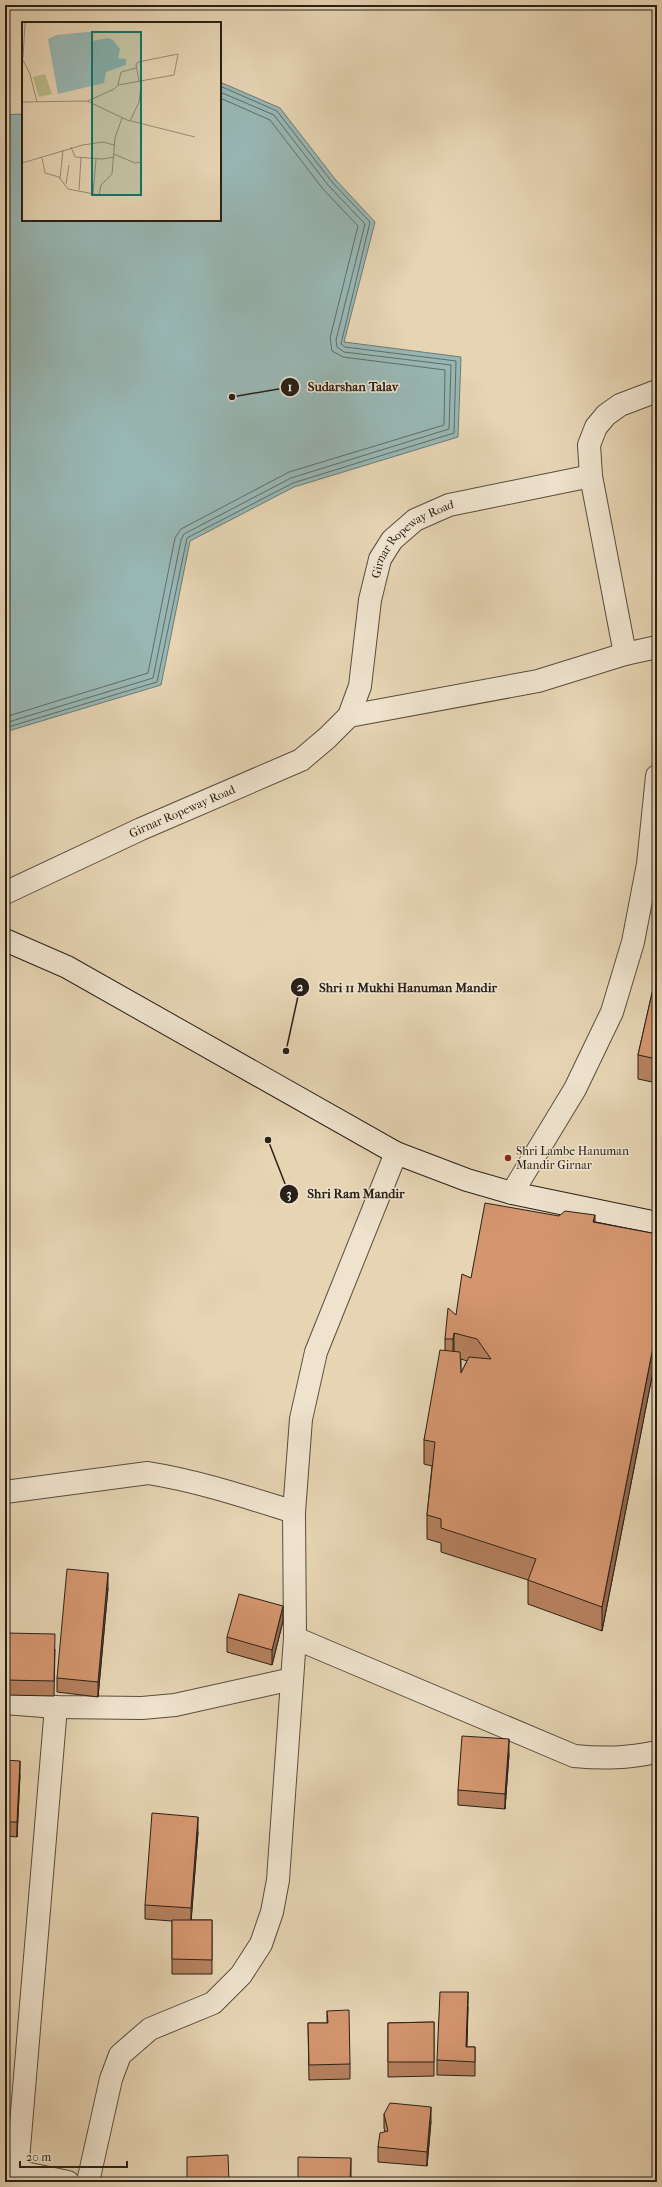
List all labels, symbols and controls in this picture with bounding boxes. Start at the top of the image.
inset map [22,22,221,221]
callout: Sudarshan Talav [280,374,406,399]
text: Sudarshan Talav [308,379,400,394]
text: 1 [288,380,292,394]
street label: Girnar Ropeway Road [369,497,455,580]
street label: Girnar Ropeway Road [127,782,238,841]
callout: Shri 11 Mukhi Hanuman Mandir [290,975,505,1000]
text: 2 [297,980,304,994]
text: Shri 11 Mukhi Hanuman Mandir [319,980,497,995]
place label: Shri Lambe Hanuman Mandir Girnar [516,1144,629,1172]
marker: Shri Lambe Hanuman Mandir Girnar [503,1153,513,1163]
callout: Shri Ram Mandir [279,1181,412,1206]
text: Shri Ram Mandir [307,1186,405,1201]
text: 3 [287,1187,292,1202]
scale bar [20,2143,127,2169]
text: 20 m [26,2150,51,2164]

